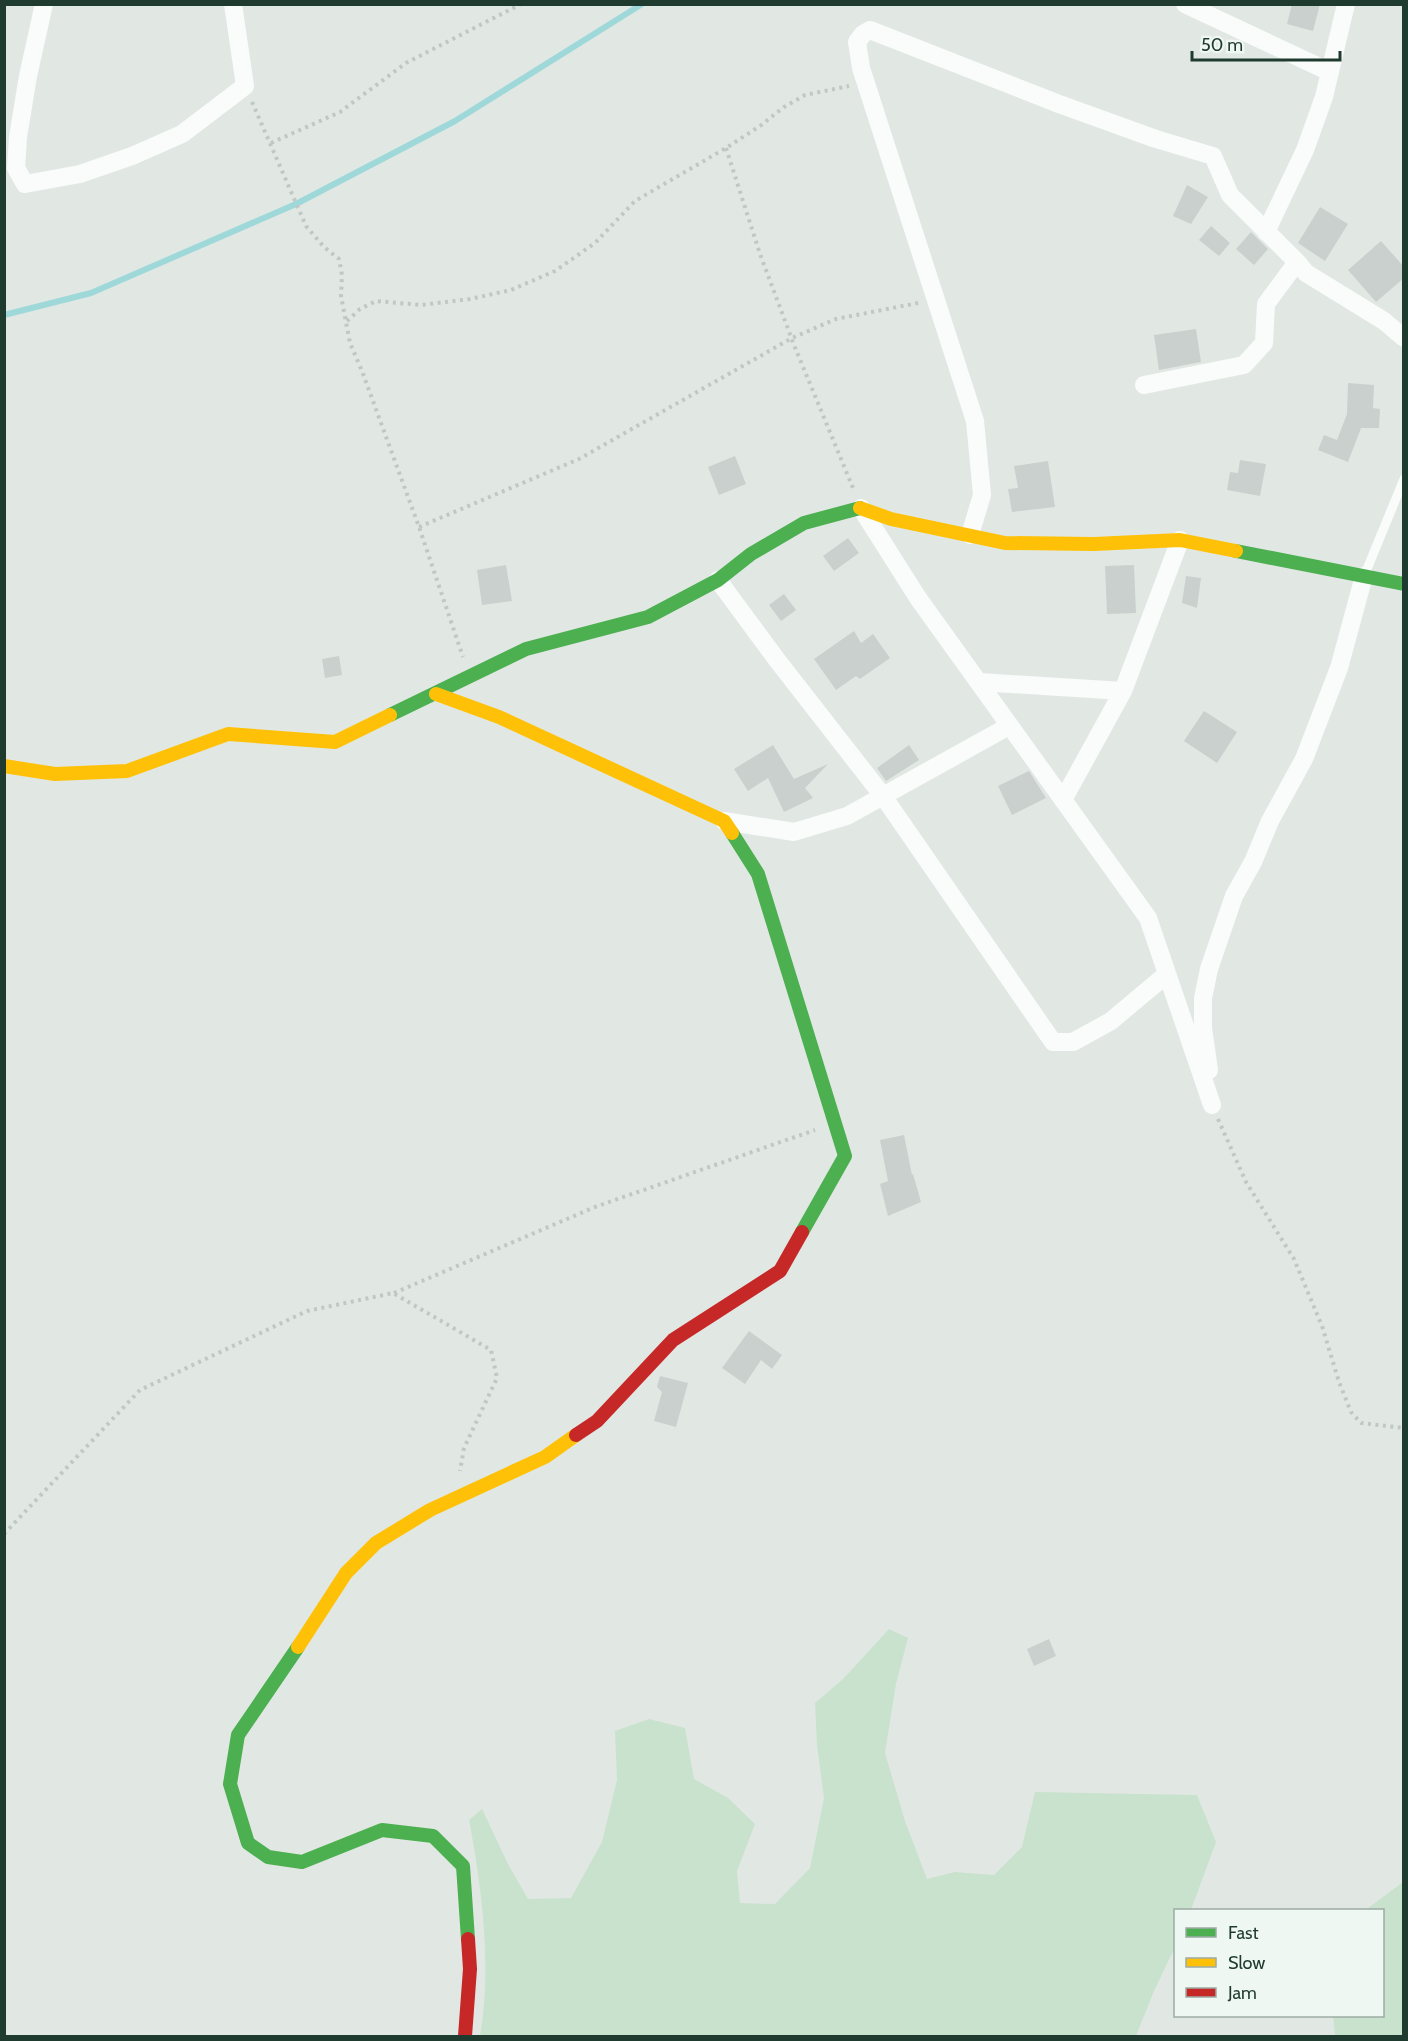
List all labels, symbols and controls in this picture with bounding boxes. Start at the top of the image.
scale bar [1192,24,1340,62]
text: 50 m [1201,34,1243,56]
legend [1174,1909,1384,2017]
text: Fast [1228,1922,1259,1944]
text: Slow [1228,1952,1265,1974]
text: Jam [1227,1982,1257,2004]

